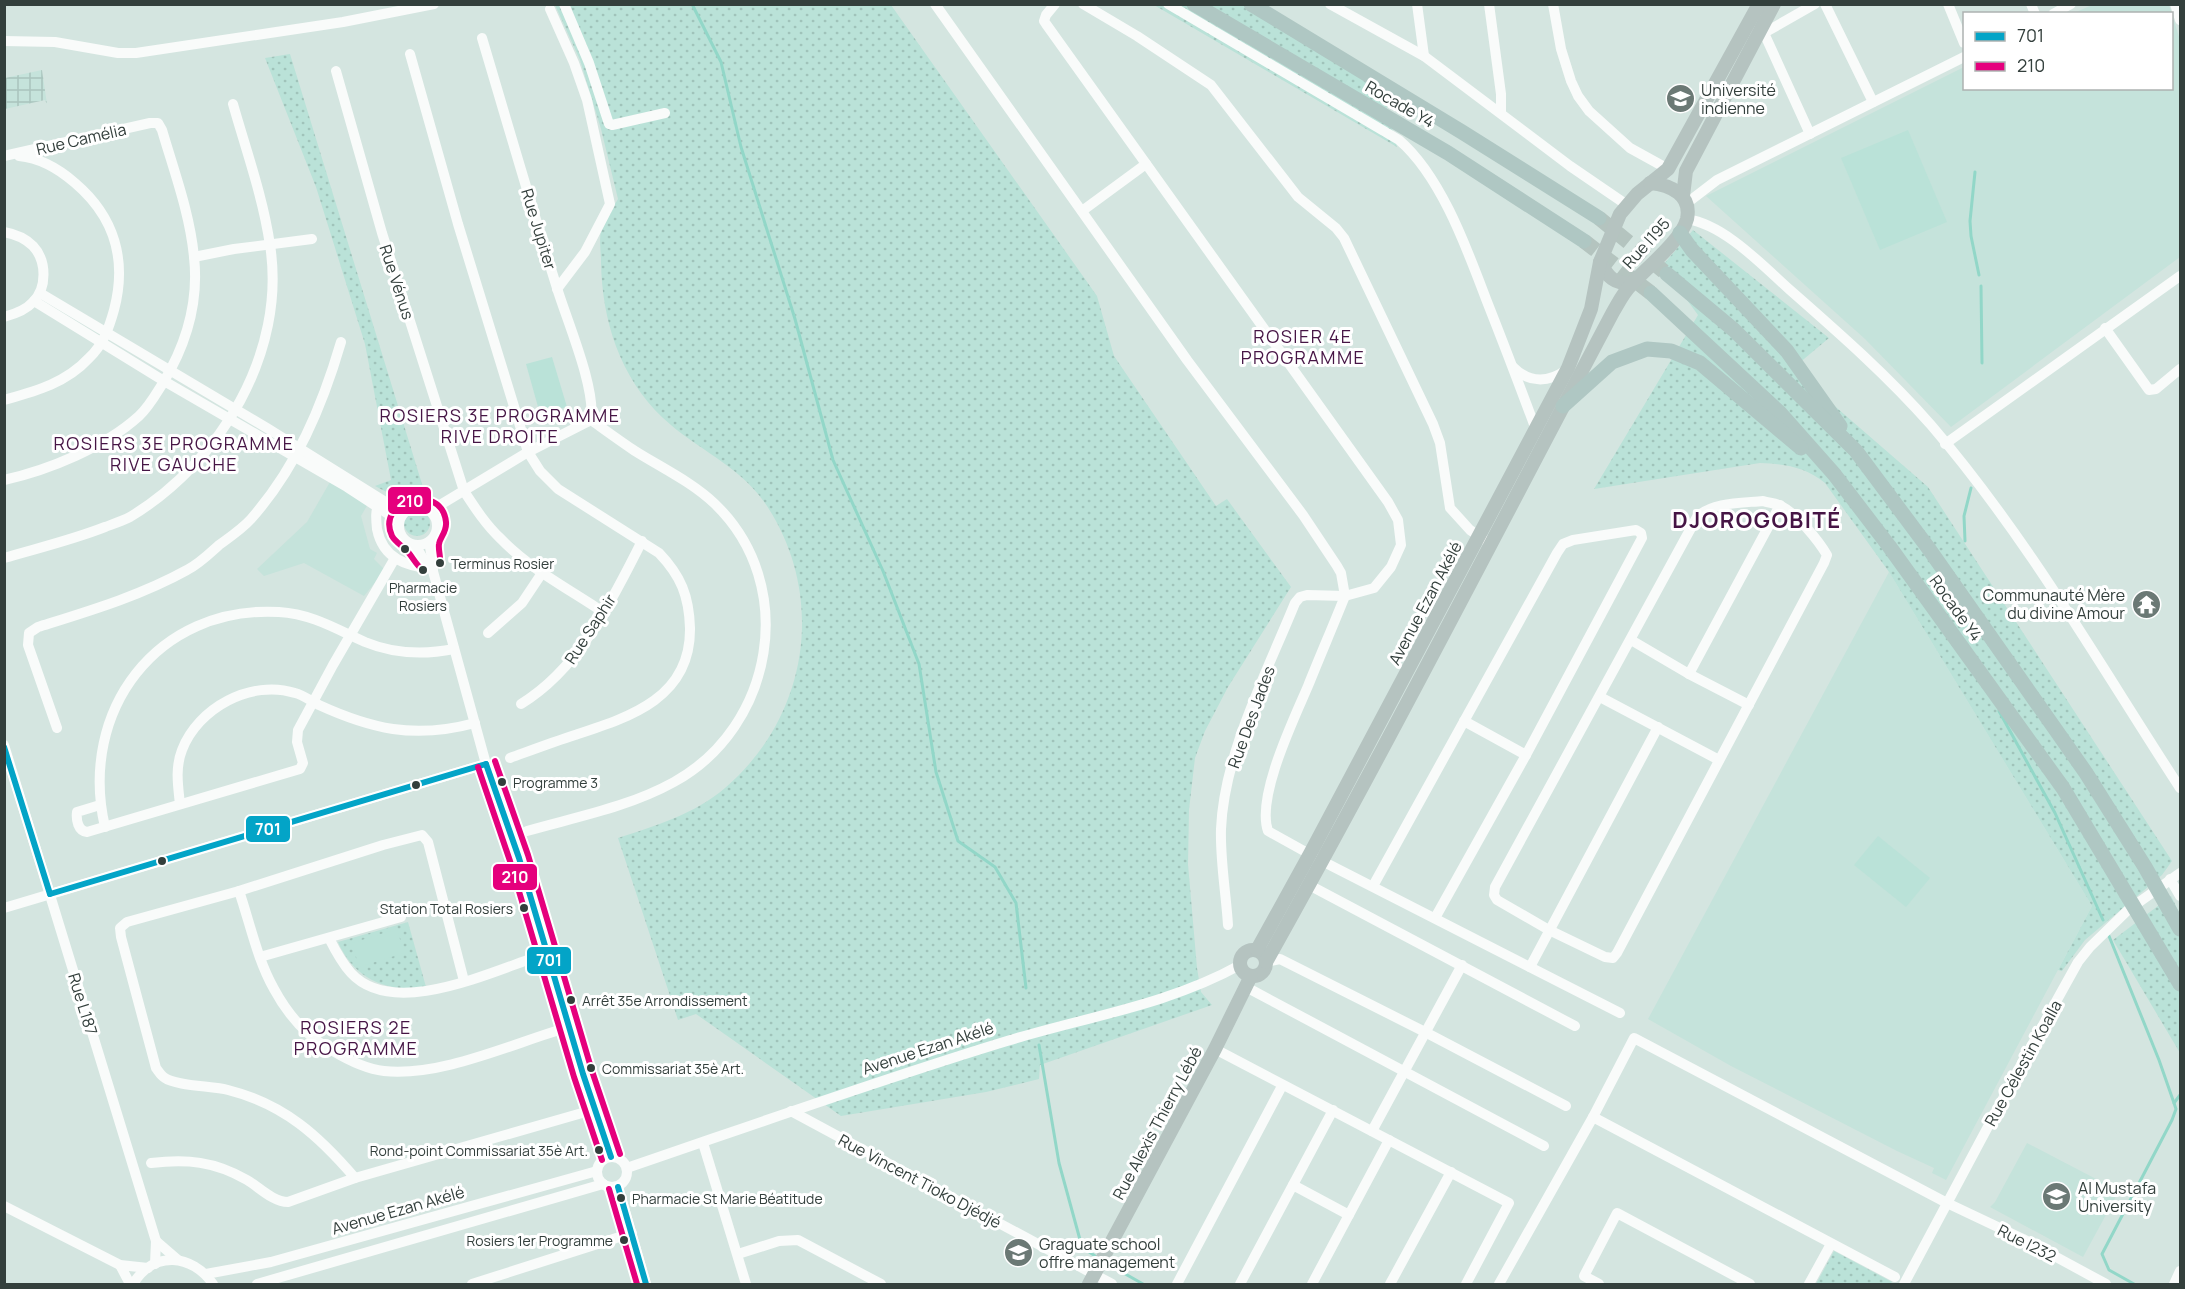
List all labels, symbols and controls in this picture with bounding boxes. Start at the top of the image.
legend [1963,12,2173,90]
text: 701 [2017,23,2044,47]
text: 210 [2017,53,2045,77]
street label: Rocade Y4 [1361,75,1439,133]
place label: Université indienne [1701,79,1776,119]
school or university icon: Université indienne [1664,83,1696,115]
street label: Rue Camélia [34,118,128,160]
street label: Rue Jupiter [516,186,562,272]
street label: Rue I195 [1617,213,1675,273]
street label: Rue Vénus [375,242,419,322]
district label: ROSIER 4E PROGRAMME [1241,324,1365,369]
district label: ROSIERS 3E PROGRAMME RIVE DROITE [380,403,621,448]
district label: ROSIERS 3E PROGRAMME RIVE GAUCHE [54,431,295,476]
line badge: 210 [387,486,432,515]
text: 210 [396,490,424,512]
district label: DJOROGOBITÉ [1672,505,1842,535]
street label: Avenue Ezan Akélé [1383,537,1467,669]
unlabelled marker [399,543,411,555]
place label: Terminus Rosier [451,554,554,573]
marker: Terminus Rosier [434,557,446,569]
marker: Pharmacie Rosiers [417,564,429,576]
street label: Rocade Y4 [1925,571,1987,645]
place label: Pharmacie Rosiers [389,578,457,615]
place label: Communauté Mère du divine Amour [1983,584,2125,624]
temple icon: Communauté Mère du divine Amour [2130,588,2162,620]
street label: Rue Saphir [559,590,621,668]
street label: Rue Des Jades [1222,663,1280,771]
place label: Programme 3 [513,773,598,792]
marker: Programme 3 [496,776,508,788]
unlabelled marker [410,779,422,791]
line badge: 701 [245,815,291,843]
text: 701 [255,818,281,840]
unlabelled marker [156,855,168,867]
line badge: 210 [492,863,538,891]
text: 210 [501,866,529,888]
place label: Station Total Rosiers [380,899,513,918]
marker: Station Total Rosiers [518,902,530,914]
line badge: 701 [526,946,572,975]
text: 701 [536,949,562,971]
street label: Rue L187 [63,970,103,1038]
place label: Arrêt 35e Arrondissement [582,991,748,1010]
marker: Arrêt 35e Arrondissement [565,994,577,1006]
street label: Rue Célestin Koalla [1979,996,2067,1130]
district label: ROSIERS 2E PROGRAMME [294,1015,418,1060]
street label: Avenue Ezan Akélé [860,1016,996,1080]
street label: Rue Alexis Thierry Lébé [1107,1043,1207,1203]
place label: Commissariat 35è Art. [602,1059,744,1078]
marker: Commissariat 35è Art. [585,1062,597,1074]
street label: Rue Vincent Tioko Djédjé [835,1129,1005,1233]
place label: Rond-point Commissariat 35è Art. [370,1141,588,1160]
marker: Rond-point Commissariat 35è Art. [593,1144,605,1156]
place label: Al Mustafa University [2078,1177,2156,1217]
street label: Avenue Ezan Akélé [329,1181,467,1239]
school or university icon: Al Mustafa University [2041,1181,2073,1213]
place label: Pharmacie St Marie Béatitude [632,1189,823,1208]
marker: Pharmacie St Marie Béatitude [615,1192,627,1204]
street label: Rue I232 [1994,1219,2060,1267]
place label: Rosiers 1er Programme [466,1231,613,1250]
place label: Graguate school offre management [1039,1233,1175,1273]
marker: Rosiers 1er Programme [618,1234,630,1246]
school or university icon: Graguate school offre management [1002,1237,1034,1269]

